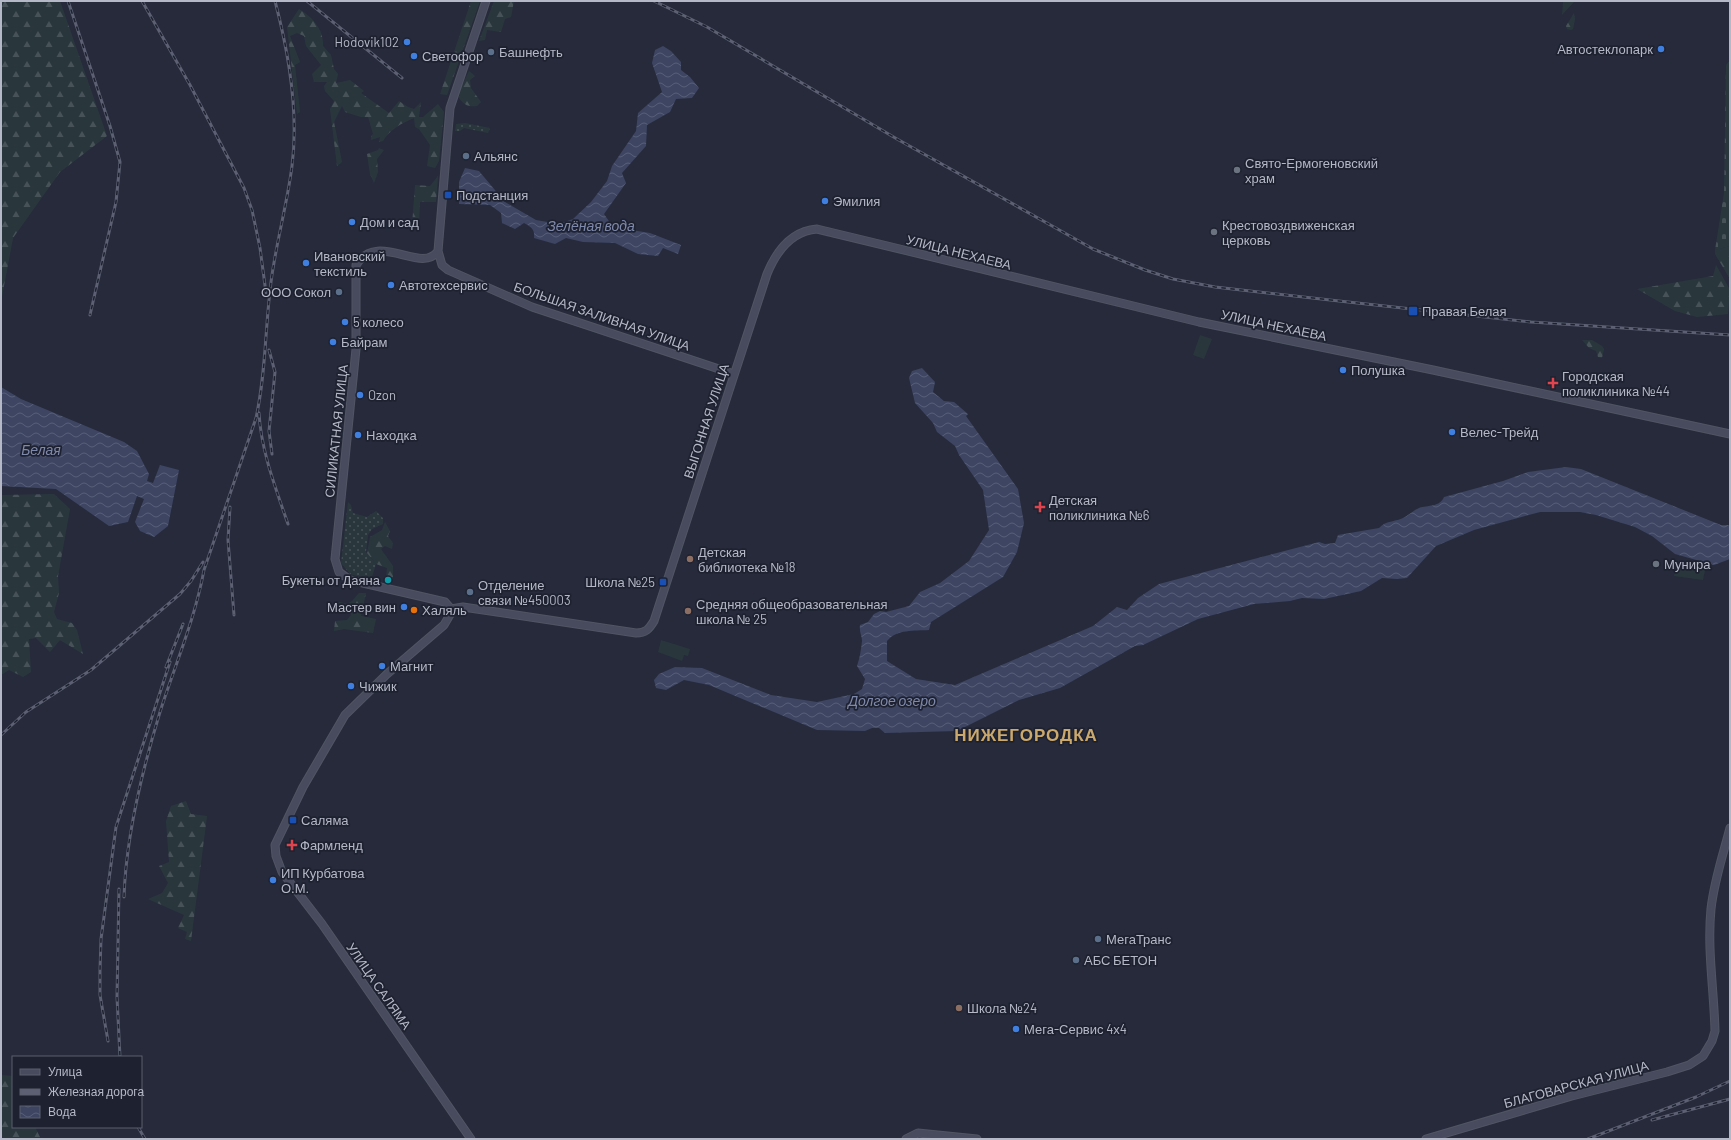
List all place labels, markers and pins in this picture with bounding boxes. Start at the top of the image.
place label: Hodovik102 [335,34,399,50]
marker: Hodovik102 [402,37,412,47]
place label: Автостеклопарк [1557,41,1653,57]
place label: Башнефть [499,44,563,60]
marker: Автостеклопарк [1656,44,1666,54]
marker: Башнефть [486,47,496,57]
place label: Светофор [422,48,483,64]
marker: Светофор [409,51,419,61]
place label: Альянс [474,148,518,164]
marker: Альянс [461,151,471,161]
place label: Свято-Ермогеновский храм [1245,155,1378,186]
marker: Свято-Ермогеновский храм [1232,165,1242,175]
place label: Подстанция [456,187,528,203]
marker: Подстанция [443,190,453,200]
place label: Эмилия [833,193,880,209]
marker: Эмилия [820,196,830,206]
place label: Дом и сад [360,214,419,230]
marker: Дом и сад [347,217,357,227]
place label: Крестовоздвиженская церковь [1222,217,1355,248]
marker: Крестовоздвиженская церковь [1209,227,1219,237]
place label: Ивановский текстиль [314,248,385,279]
marker: Ивановский текстиль [301,258,311,268]
place label: Автотехсервис [399,277,488,293]
marker: Автотехсервис [386,280,396,290]
place label: ООО Сокол [261,284,331,300]
marker: ООО Сокол [334,287,344,297]
place label: Правая Белая [1422,303,1507,319]
marker: Правая Белая [1407,305,1419,317]
place label: 5 колесо [353,314,404,330]
marker: 5 колесо [340,317,350,327]
place label: Байрам [341,334,387,350]
marker: Байрам [328,337,338,347]
place label: Полушка [1351,362,1406,378]
marker: Полушка [1338,365,1348,375]
place label: Городская поликлиника №44 [1562,368,1670,399]
marker: Городская поликлиника №44 [1547,377,1559,389]
place label: Ozon [368,387,396,403]
marker: Ozon [355,390,365,400]
place label: Велес-Трейд [1460,424,1539,440]
place label: Находка [366,427,417,443]
marker: Велес-Трейд [1447,427,1457,437]
marker: Находка [353,430,363,440]
place label: Детская поликлиника №6 [1049,492,1150,523]
marker: Детская поликлиника №6 [1034,501,1046,513]
place label: Детская библиотека №18 [698,544,795,575]
marker: Детская библиотека №18 [685,554,695,564]
place label: Мунира [1664,556,1711,572]
marker: Мунира [1651,559,1661,569]
place label: Букеты от Даяна [282,572,381,588]
place label: Школа №25 [585,574,655,590]
marker: Букеты от Даяна [383,575,393,585]
place label: Отделение связи №450003 [478,577,571,608]
marker: Школа №25 [658,577,668,587]
marker: Отделение связи №450003 [465,587,475,597]
place label: Средняя общеобразовательная школа № 25 [696,596,888,627]
place label: Мастер вин [327,599,396,615]
marker: Мастер вин [399,602,409,612]
place label: Халяль [422,602,467,618]
marker: Халяль [409,605,419,615]
marker: Средняя общеобразовательная школа № 25 [683,606,693,616]
place label: Магнит [390,658,433,674]
marker: Магнит [377,661,387,671]
place label: Чижик [359,678,397,694]
marker: Чижик [346,681,356,691]
place label: Саляма [301,812,349,828]
marker: Саляма [288,815,298,825]
place label: Фармленд [300,837,363,853]
marker: Фармленд [287,840,297,850]
place label: ИП Курбатова О.М. [281,865,365,896]
marker: ИП Курбатова О.М. [268,875,278,885]
place label: МегаТранс [1106,931,1172,947]
marker: МегаТранс [1093,934,1103,944]
place label: АБС БЕТОН [1084,952,1157,968]
marker: АБС БЕТОН [1071,955,1081,965]
place label: Школа №24 [967,1000,1037,1016]
marker: Школа №24 [954,1003,964,1013]
place label: Мега-Сервис 4х4 [1024,1021,1127,1037]
marker: Мега-Сервис 4х4 [1011,1024,1021,1034]

